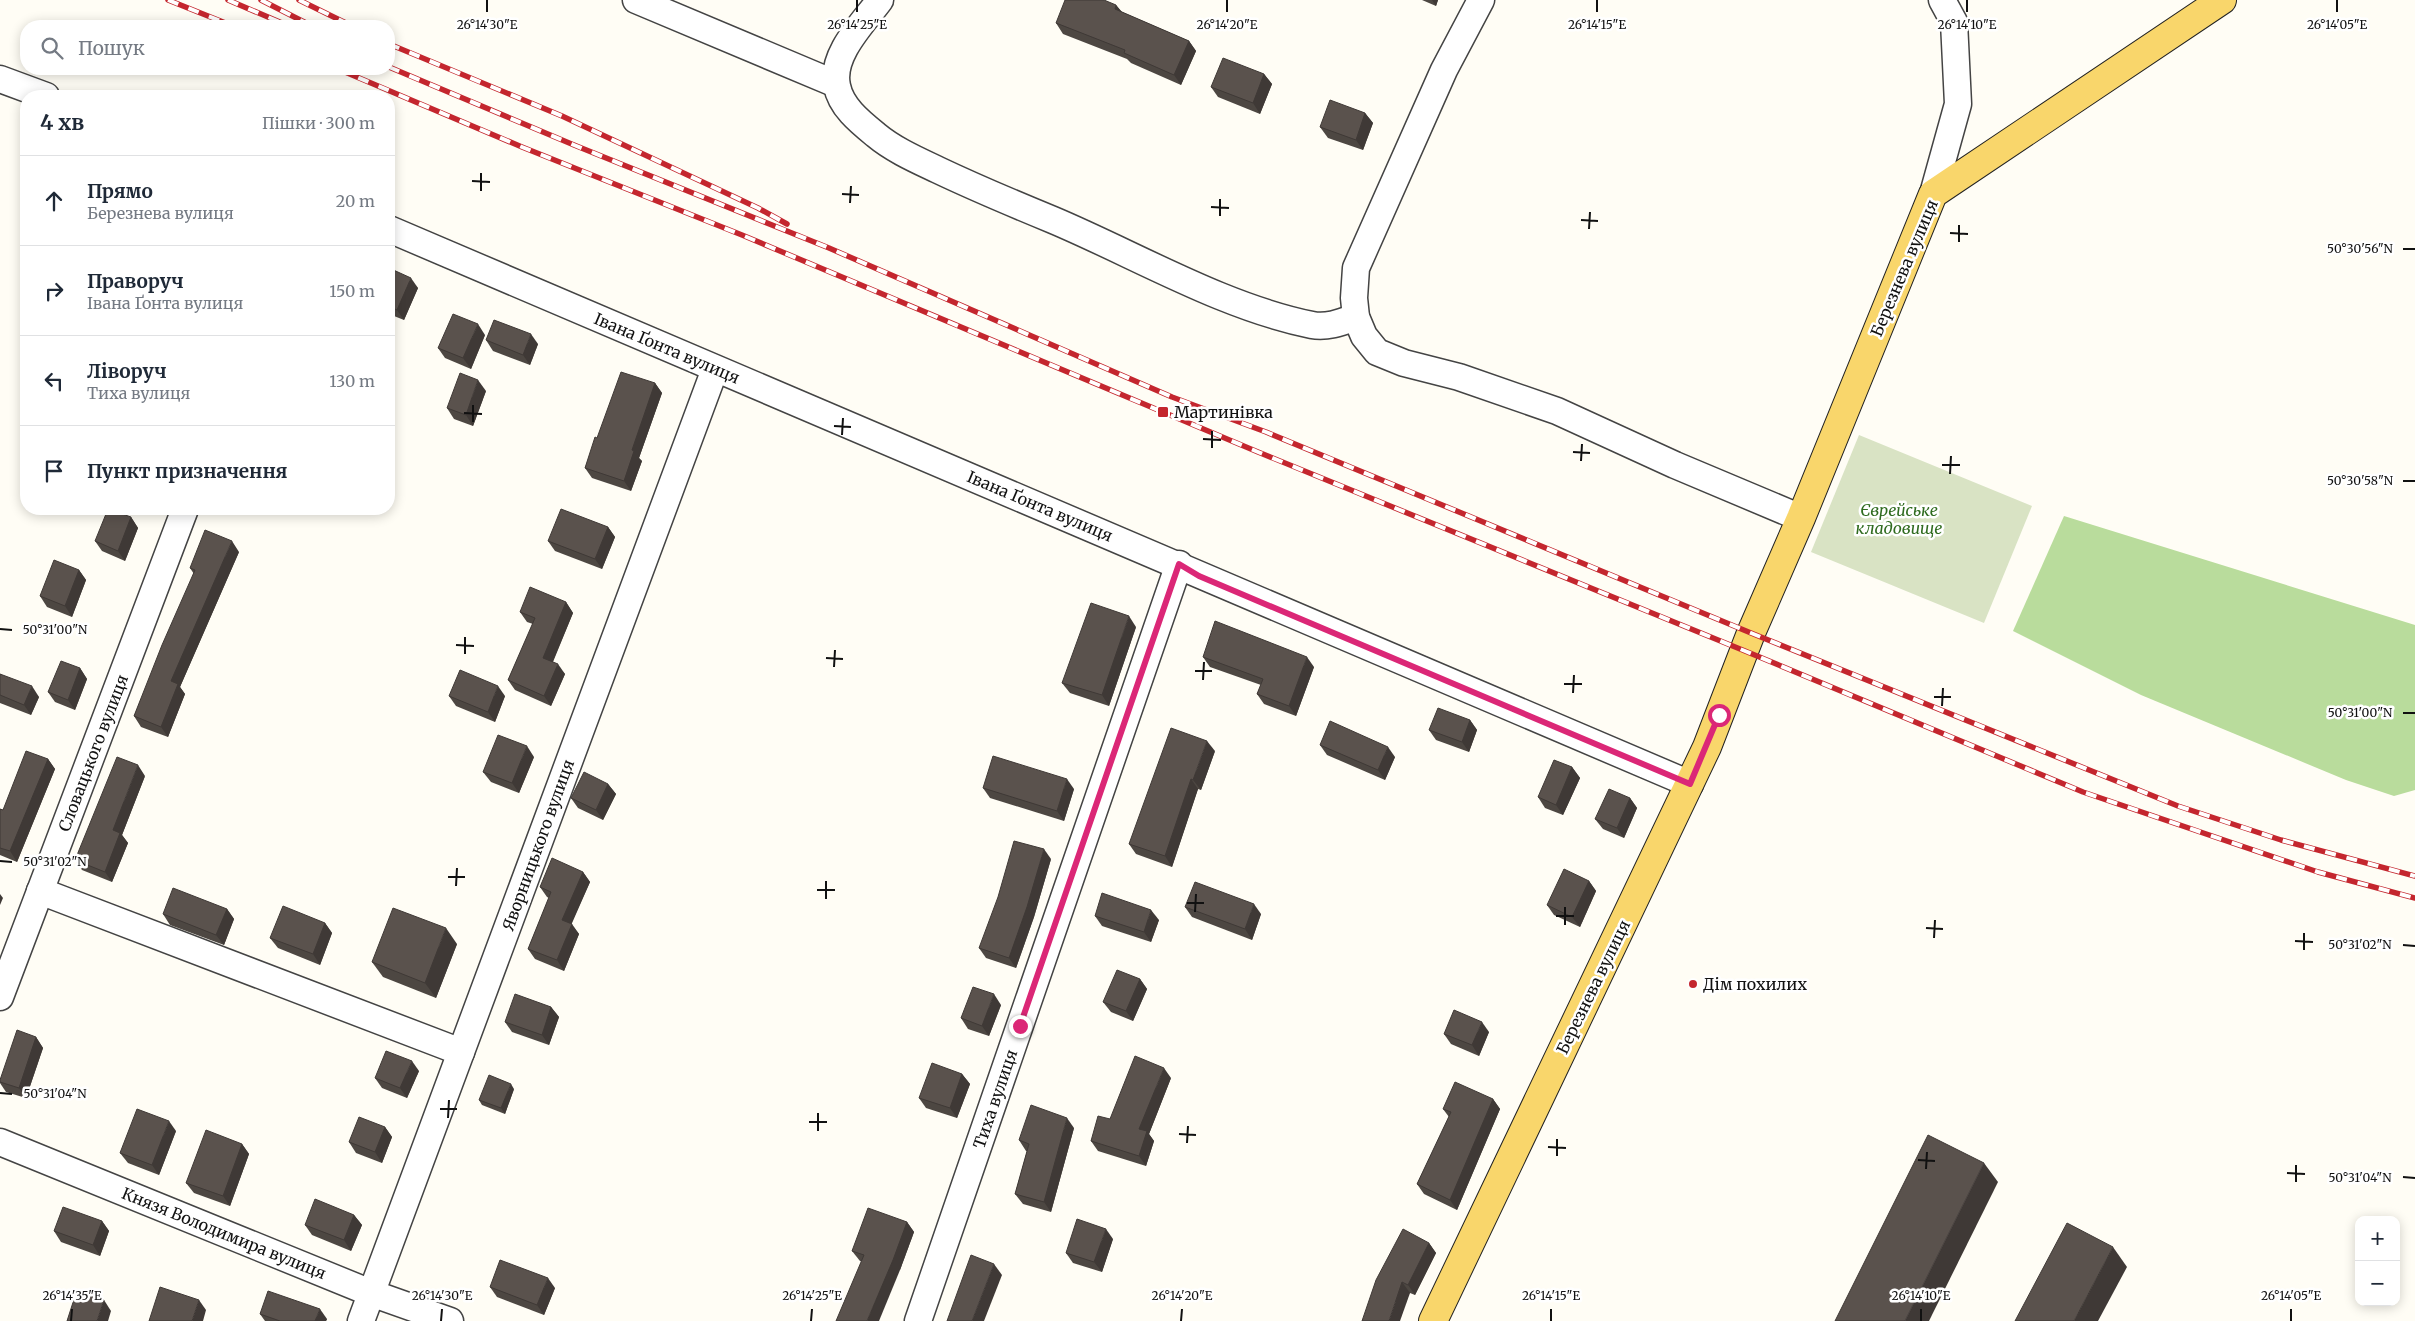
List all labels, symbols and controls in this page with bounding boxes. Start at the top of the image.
text: 26°14'30"E [457,17,518,32]
text: 26°14'25"E [827,17,887,32]
text: 26°14'20"E [1197,17,1258,32]
text: 26°14'15"E [1568,17,1626,32]
text: 26°14'10"E [1938,17,1997,32]
text: 26°14'05"E [2307,17,2367,32]
search box [20,20,395,75]
icon: search [38,34,66,62]
text: Пошук [78,36,145,60]
text: 4 хв [40,109,84,136]
text: Пішки · 300 m [262,113,375,133]
text: Прямо [87,179,153,203]
icon: ahead [40,187,68,215]
text: 20 m [336,191,375,211]
street label: Березнева вулиця [1866,197,1942,339]
text: Березнева вулиця [87,203,234,223]
text: 50°30'56"N [2327,241,2394,256]
text: Праворуч [87,269,184,293]
icon: right [40,277,68,305]
text: 150 m [329,281,375,301]
text: Івана Ґонта вулиця [87,293,243,313]
street label: Івана Ґонта вулиця [591,308,743,388]
text: Ліворуч [87,359,167,383]
icon: left [40,367,68,395]
text: 130 m [329,371,375,391]
text: Тиха вулиця [87,383,190,403]
place label: Мартинівка [1174,402,1273,422]
marker: Мартинівка [1156,405,1170,419]
icon: arrive [40,457,68,485]
text: Пункт призначення [87,459,287,483]
street label: Івана Ґонта вулиця [964,466,1116,546]
text: 50°30'58"N [2327,473,2394,488]
park label: Єврейське кладовище [1856,500,1942,538]
text: 50°31'00"N [23,622,88,637]
street label: Словацького вулиця [54,672,132,834]
route start [1708,704,1731,727]
text: 50°31'00"N [2328,705,2393,720]
street label: Яворницького вулиця [498,757,578,933]
text: 50°31'02"N [23,854,87,869]
street label: Березнева вулиця [1552,917,1634,1057]
text: 50°31'02"N [2328,937,2392,952]
place label: Дiм похилих [1703,974,1807,994]
marker: Дiм похилих [1687,978,1699,990]
route end [1009,1015,1032,1038]
street label: Тиха вулиця [969,1047,1021,1151]
text: 50°31'04"N [24,1086,87,1101]
text: 50°31'04"N [2329,1170,2392,1185]
street label: Князя Володимира вулиця [119,1183,329,1283]
map controls [2355,1216,2400,1306]
button: + [2355,1216,2400,1261]
button: − [2355,1261,2400,1306]
text: 26°14'35"E [42,1288,102,1303]
text: 26°14'30"E [412,1288,473,1303]
text: 26°14'25"E [782,1288,842,1303]
text: 26°14'20"E [1152,1288,1213,1303]
text: 26°14'15"E [1522,1288,1580,1303]
text: 26°14'10"E [1892,1288,1951,1303]
text: 26°14'05"E [2261,1288,2321,1303]

